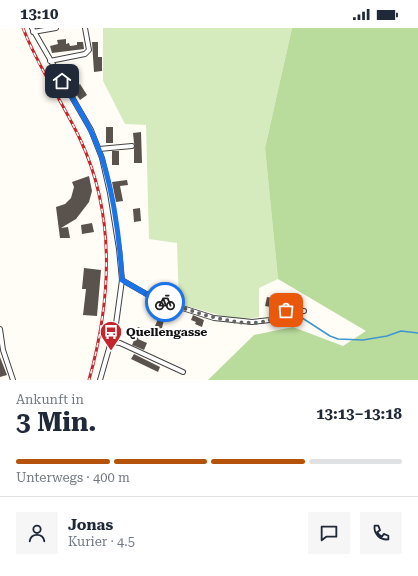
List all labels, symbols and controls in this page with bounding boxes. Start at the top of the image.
text: 13:10 [20,5,58,23]
pin [45,64,79,98]
icon: home [51,70,73,92]
courier [145,282,185,322]
icon: bike [154,291,176,313]
pin [269,293,303,327]
icon: bag [275,299,297,321]
bus stop icon: Quellengasse [98,319,124,352]
place label: Quellengasse [126,325,207,339]
text: Ankunft in [16,392,84,407]
text: 13:13–13:18 [316,405,402,423]
text: 3 Min. [16,407,97,437]
text: Unterwegs · 400 m [16,470,130,485]
button: person [16,512,58,554]
button: chat [308,512,350,554]
button: phone [360,512,402,554]
text: Jonas [68,516,113,534]
text: Kurier · 4.5 [68,534,135,549]

